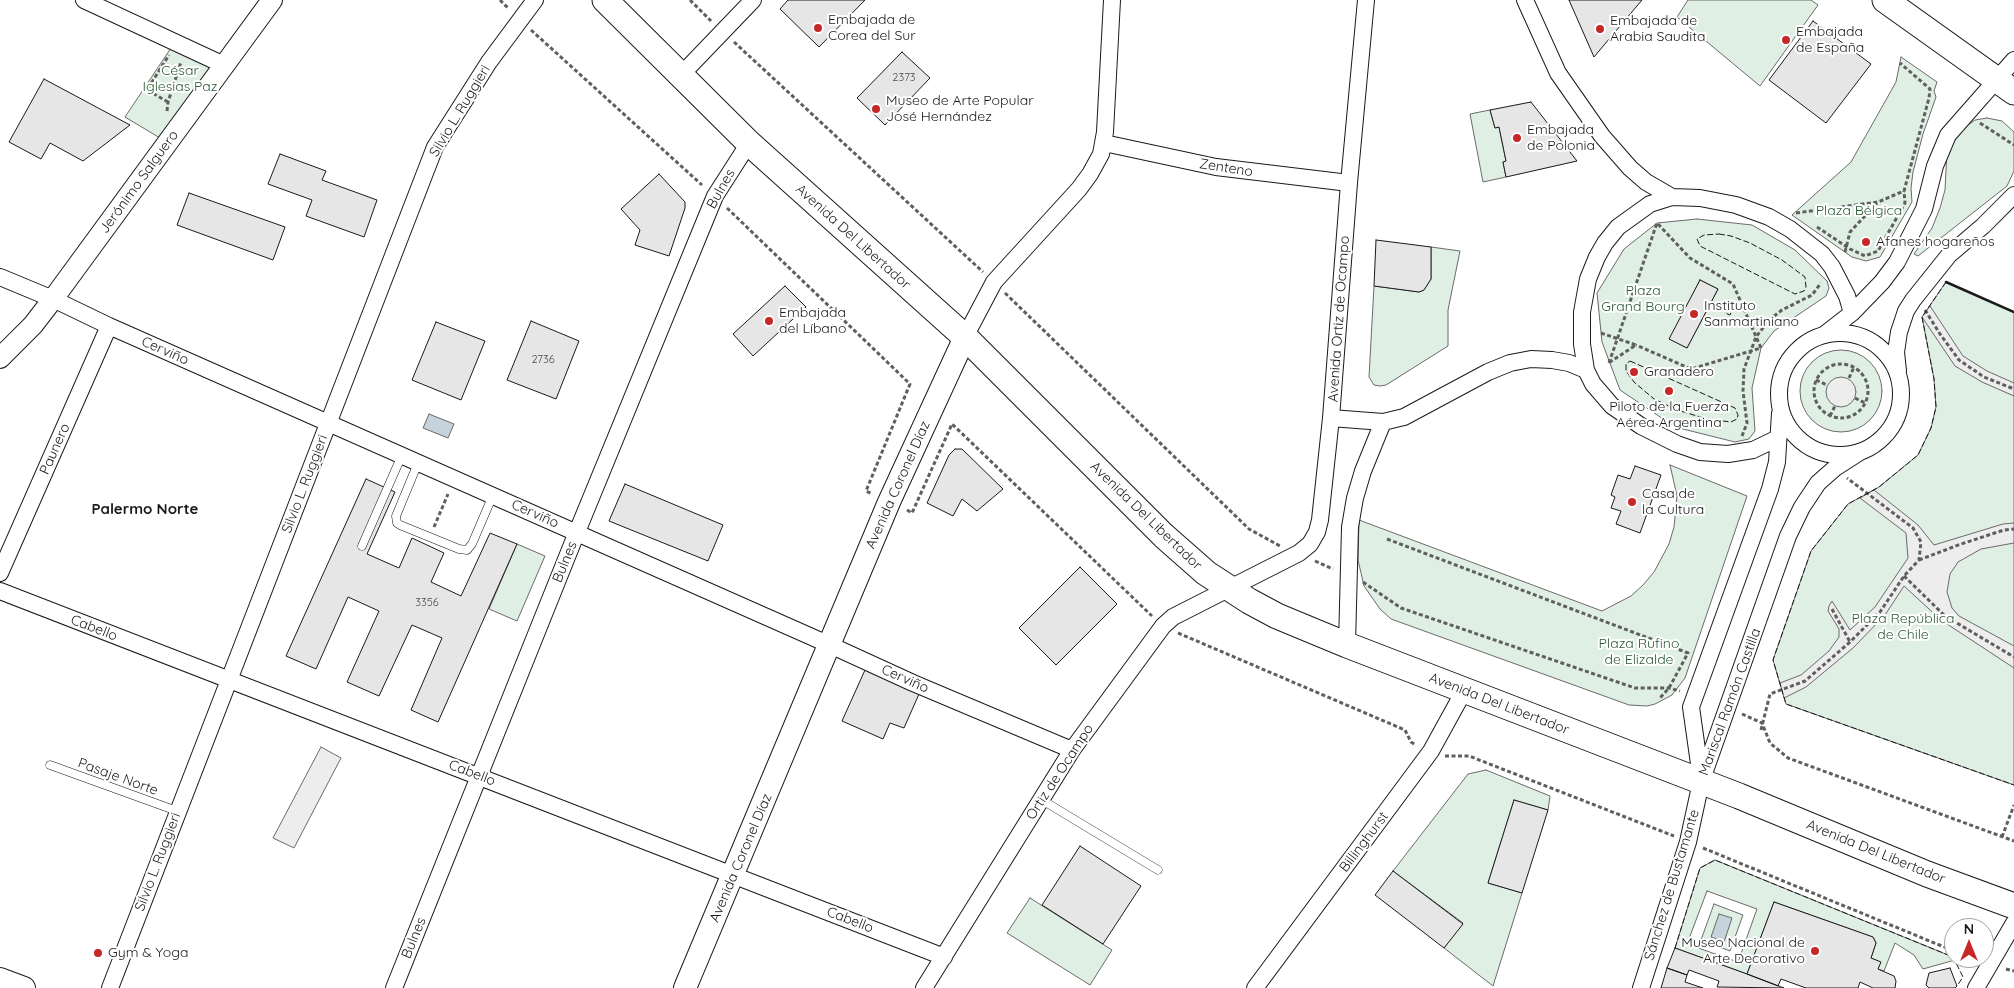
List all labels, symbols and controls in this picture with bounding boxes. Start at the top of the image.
place label: Embajada de Corea del Sur [828,12,916,44]
place label: Embajada de Arabia Saudita [1610,13,1705,46]
marker: Embajada de Corea del Sur [812,22,824,34]
marker: Embajada de Arabia Saudita [1594,23,1606,35]
place label: Embajada de España [1796,24,1864,56]
marker: Embajada de España [1780,34,1792,46]
street label: Silvio L. Ruggieri [426,62,494,160]
park label: César Iglesias Paz [142,63,218,95]
house number: 2373 [892,71,916,85]
place label: Museo de Arte Popular José Hernández [886,93,1034,125]
marker: Museo de Arte Popular José Hernández [870,103,882,115]
place label: Embajada de Polonia [1527,122,1595,154]
street label: Jerónimo Salguero [96,127,182,237]
marker: Embajada de Polonia [1511,132,1523,144]
street label: Zenteno [1198,155,1254,181]
street label: Bulnes [703,166,739,212]
street label: Avenida Del Libertador [792,181,914,293]
park label: Plaza Bélgica [1816,203,1902,219]
place label: Afanes hogareños [1876,234,1995,250]
street label: Avenida Ortiz de Ocampo [1325,235,1353,403]
marker: Afanes hogareños [1860,236,1872,248]
park label: Plaza Grand Bourg [1601,283,1685,316]
place label: Instituto Sanmartiniano [1704,298,1799,331]
place label: Embajada del Líbano [779,305,846,338]
marker: Instituto Sanmartiniano [1688,308,1700,320]
marker: Embajada del Líbano [763,315,775,327]
street label: Cerviño [139,333,191,369]
house number: 2736 [531,353,555,367]
place label: Granadero [1644,364,1714,380]
marker: Granadero [1628,366,1640,378]
marker: Piloto de la Fuerza Aérea Argentina [1663,385,1675,397]
place label: Piloto de la Fuerza Aérea Argentina [1609,399,1729,432]
street label: Avenida Coronel Díaz [862,418,934,552]
street label: Paunero [36,421,74,477]
street label: Silvio L. Ruggieri [279,432,331,536]
street label: Avenida Del Libertador [1087,458,1205,574]
place label: Casa de la Cultura [1642,486,1704,518]
street label: Cerviño [509,496,561,532]
marker: Casa de la Cultura [1626,496,1638,508]
district label: Palermo Norte [92,500,198,518]
street label: Bulnes [549,539,581,585]
house number: 3356 [415,596,439,610]
street label: Cabello [68,611,120,645]
park label: Plaza República de Chile [1851,611,1955,644]
street label: Mariscal Ramón Castilla [1695,626,1765,778]
park label: Plaza Rufino de Elizalde [1599,636,1679,669]
street label: Cerviño [879,661,931,697]
street label: Avenida Del Libertador [1427,670,1571,738]
street label: Ortiz de Ocampo [1023,721,1097,823]
street label: Pasaje Norte [76,755,160,799]
street label: Cabello [446,756,498,790]
street label: Avenida Coronel Díaz [706,791,776,925]
street label: Sánchez de Bustamante [1641,807,1703,963]
street label: Billinghurst [1336,809,1392,875]
street label: Silvio L. Ruggieri [132,810,184,914]
street label: Avenida Del Libertador [1804,816,1948,888]
street label: Cabello [824,903,876,937]
street label: Bulnes [398,915,430,961]
north arrow [1944,918,1994,968]
text: N [1964,920,1974,938]
place label: Museo Nacional de Arte Decorativo [1681,935,1805,968]
place label: Gym & Yoga [108,945,188,961]
marker: Museo Nacional de Arte Decorativo [1809,945,1821,957]
marker: Gym & Yoga [92,947,104,959]

